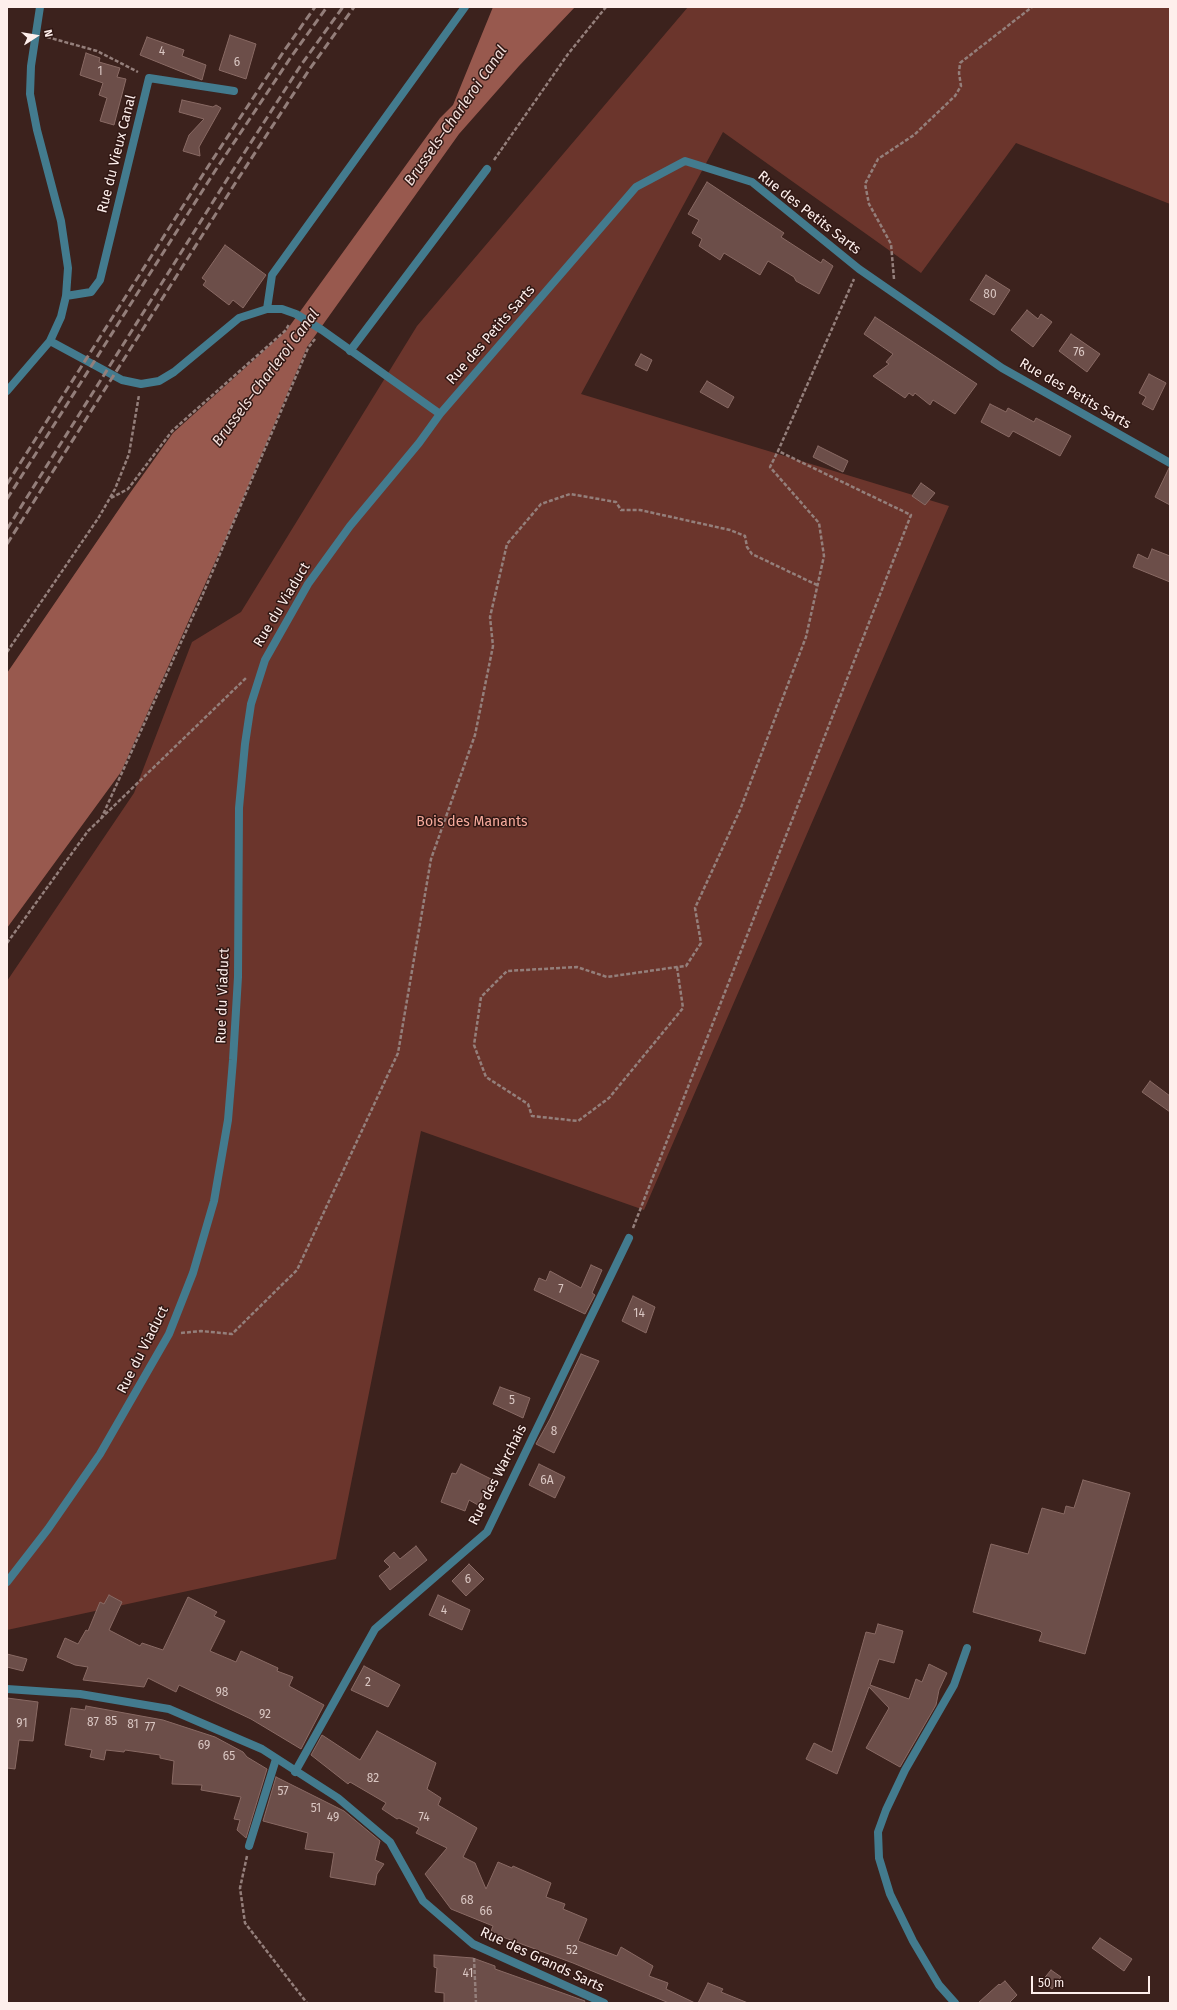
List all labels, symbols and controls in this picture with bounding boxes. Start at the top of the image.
north arrow [16,16,56,56]
text: N [41,28,55,38]
water label: Brussels–Charleroi Canal [401,42,511,190]
house number: 4 [159,45,165,59]
house number: 6 [234,56,240,70]
house number: 1 [97,65,103,79]
street label: Rue du Vieux Canal [94,93,140,215]
street label: Rue des Petits Sarts [754,168,864,258]
street label: Rue des Petits Sarts [443,282,539,388]
house number: 80 [983,288,997,302]
water label: Brussels–Charleroi Canal [209,306,323,450]
house number: 76 [1073,346,1085,360]
street label: Rue des Petits Sarts [1016,355,1134,433]
street label: Rue du Viaduct [250,560,314,650]
park label: Bois des Manants [416,814,528,830]
street label: Rue du Viaduct [213,948,233,1044]
house number: 7 [558,1283,564,1297]
street label: Rue du Viaduct [114,1304,172,1396]
house number: 14 [633,1307,645,1321]
house number: 5 [509,1394,515,1408]
street label: Rue des Warchais [465,1422,531,1528]
house number: 8 [551,1425,557,1439]
house number: 6A [540,1474,554,1488]
house number: 6 [465,1573,471,1587]
house number: 4 [441,1604,447,1618]
house number: 2 [365,1676,371,1690]
house number: 98 [216,1686,228,1700]
house number: 92 [259,1708,271,1722]
house number: 85 [105,1715,117,1729]
house number: 87 [87,1716,99,1730]
house number: 91 [16,1717,28,1731]
house number: 81 [127,1718,139,1732]
house number: 77 [145,1721,155,1735]
house number: 69 [198,1739,210,1753]
house number: 65 [223,1750,235,1764]
house number: 82 [367,1772,379,1786]
house number: 57 [277,1785,289,1799]
house number: 51 [311,1802,321,1816]
house number: 49 [327,1811,339,1825]
house number: 74 [418,1811,430,1825]
house number: 68 [460,1894,474,1908]
house number: 66 [480,1905,492,1919]
street label: Rue des Grands Sarts [477,1924,607,1996]
house number: 52 [566,1944,578,1958]
house number: 41 [463,1967,473,1981]
scale bar [1033,1968,1152,1994]
text: 50 m [1038,1976,1064,1990]

